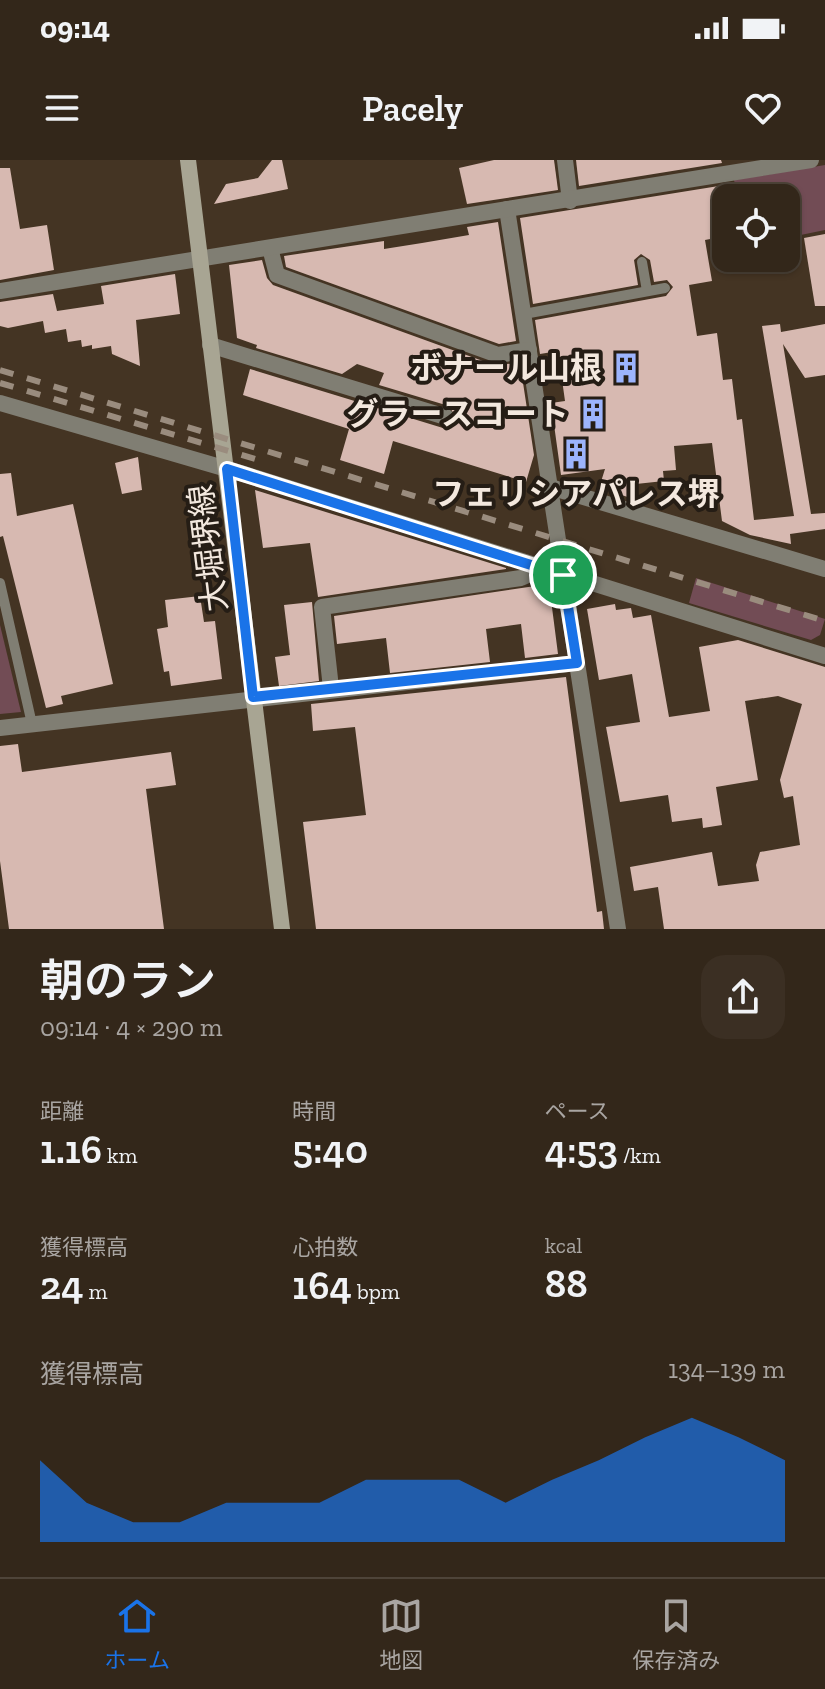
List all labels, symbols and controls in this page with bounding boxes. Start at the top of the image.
text: 09:14 [40,10,110,46]
icon: menu [40,86,84,130]
icon: heart [741,86,785,130]
text: Pacely [362,87,463,130]
map controls [712,184,800,272]
button: locate [712,184,800,272]
place label: ボナール山根 [410,349,602,387]
building icon: ボナール山根 [609,351,643,385]
place label: グラースコート [347,395,569,433]
building icon: グラースコート [576,397,610,431]
building icon: フェリシアパレス堺 [559,437,593,471]
place label: フェリシアパレス堺 [432,475,720,513]
street label: 大堀堺線 [181,482,235,614]
pin [529,541,597,609]
icon: arrive [541,553,585,597]
text: 朝のラン [40,954,216,1007]
button: share [701,955,785,1039]
text: 09:14 · 4 × 290 m [40,1011,223,1043]
text: 距離 [40,1098,84,1125]
text: 時間 [292,1098,336,1125]
text: ペース [545,1098,610,1125]
text: 1.16 [40,1125,102,1173]
text: 5:40 [292,1125,368,1173]
text: 4:53 [545,1125,618,1173]
text: km [102,1142,137,1169]
text: /km [618,1142,661,1169]
text: kcal [545,1232,582,1259]
text: 獲得標高 [40,1234,128,1261]
text: 心拍数 [292,1234,358,1261]
text: 88 [545,1259,588,1307]
text: 24 [40,1261,83,1309]
text: 164 [292,1261,352,1309]
text: m [83,1278,107,1305]
text: bpm [352,1278,400,1305]
text: 134–139 m [668,1353,785,1385]
text: 獲得標高 [40,1358,144,1390]
tab: ホーム [105,1594,170,1674]
tab: 地図 [379,1594,423,1674]
tab: 保存済み [632,1594,720,1674]

